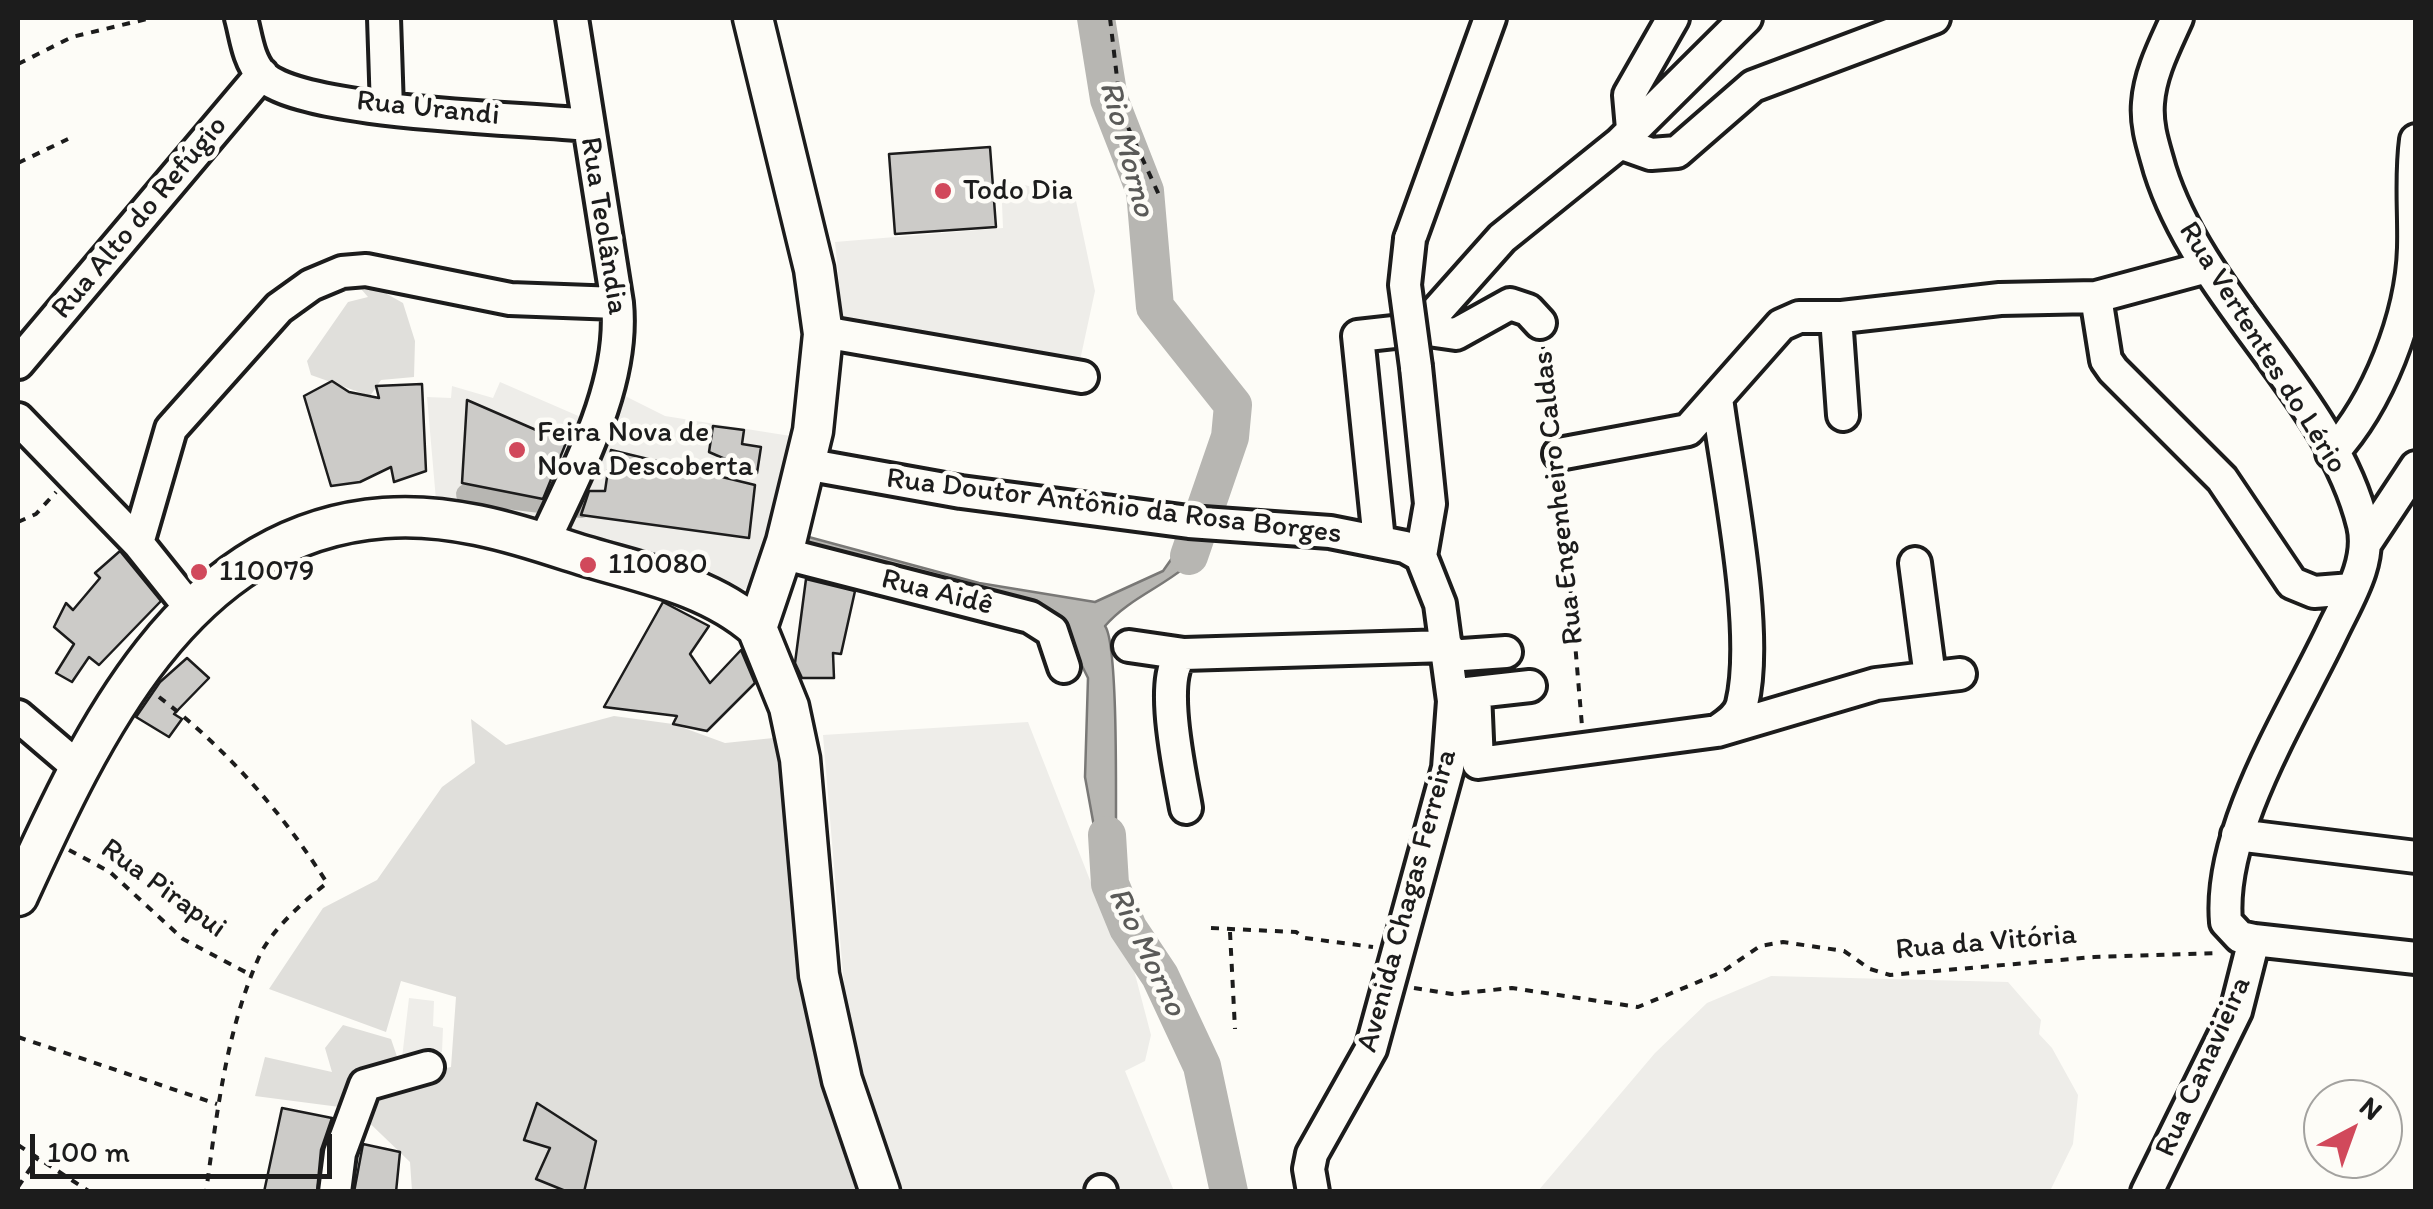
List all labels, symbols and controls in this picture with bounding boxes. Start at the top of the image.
water label: Rio Morno [1090,77,1162,221]
street label: Rua Urandi [355,84,501,134]
street label: Rua Alto do Refúgio [44,109,236,327]
street label: Rua Teolândia [571,135,635,317]
place label: Todo Dia [963,173,1073,209]
marker: Todo Dia [932,180,954,202]
street label: Rua Vertentes do Lério [2170,215,2354,481]
street label: Rua Engenheiro Caldas [1526,349,1592,647]
place label: Feira Nova de Nova Descoberta [537,415,753,486]
marker: Feira Nova de Nova Descoberta [506,439,528,461]
street label: Rua Doutor Antônio da Rosa Borges [884,461,1344,553]
place label: 110080 [608,547,708,583]
place label: 110079 [219,554,314,590]
marker: 110080 [577,554,599,576]
marker: 110079 [188,561,210,583]
street label: Rua Aidê [877,562,997,624]
street label: Avenida Chagas Ferreira [1350,746,1466,1056]
street label: Rua Pirapui [93,831,233,947]
water label: Rio Morno [1098,881,1194,1023]
street label: Rua da Vitória [1894,917,2078,969]
street label: Rua Canavieira [2148,971,2260,1163]
north arrow [2303,1079,2403,1179]
text: N [2353,1089,2390,1127]
scale bar [35,1114,338,1176]
text: 100 m [47,1133,130,1170]

